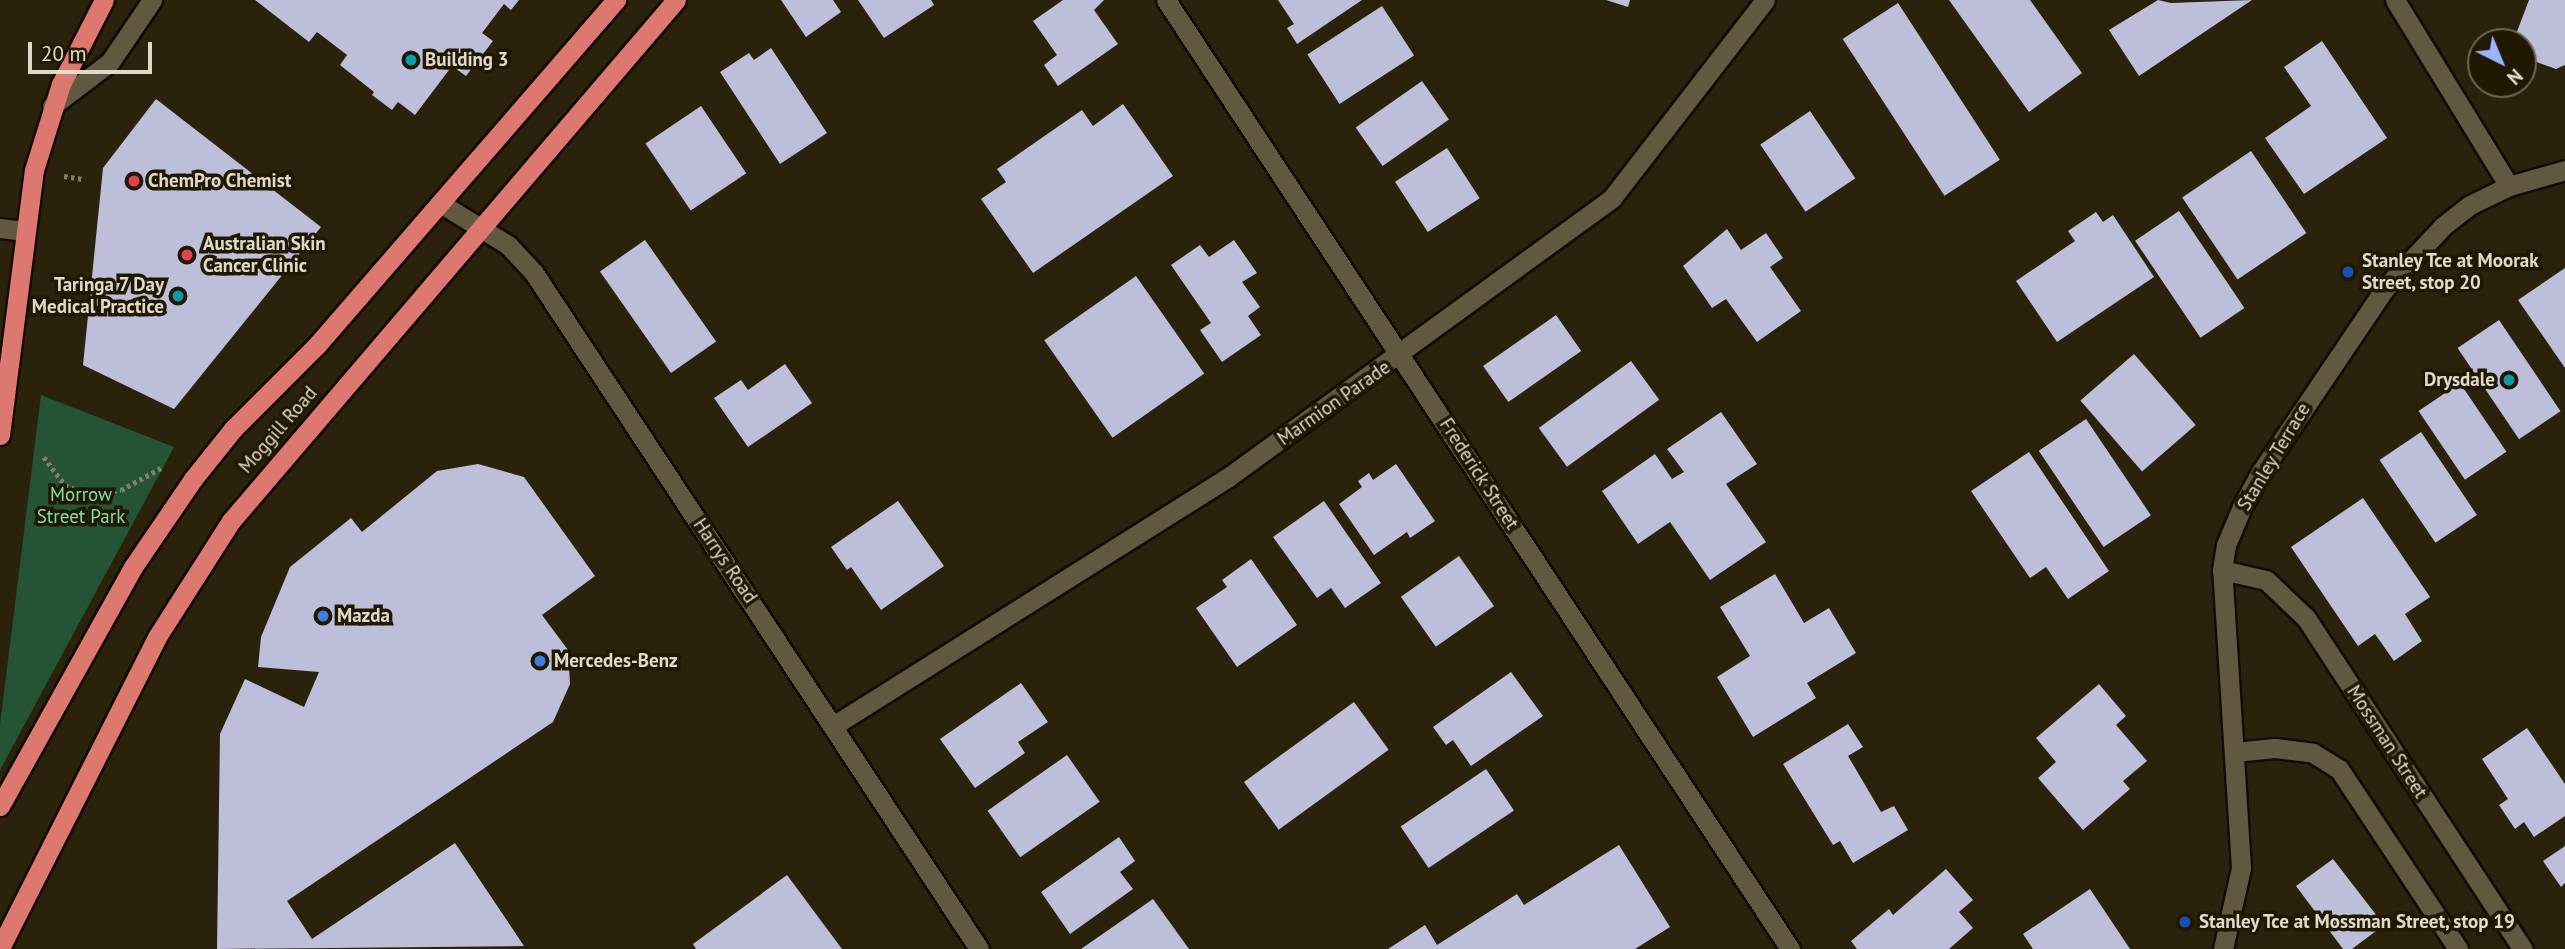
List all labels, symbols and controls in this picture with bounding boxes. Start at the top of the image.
scale bar [32,28,156,72]
north arrow [2467,28,2537,98]
text: 20 m [41,40,87,67]
place label: Building 3 [425,49,509,71]
marker: Building 3 [403,52,419,68]
text: N [2502,64,2528,90]
place label: ChemPro Chemist [148,170,292,192]
marker: ChemPro Chemist [126,173,142,189]
place label: Australian Skin Cancer Clinic [203,233,326,277]
marker: Australian Skin Cancer Clinic [177,245,197,265]
place label: Stanley Tce at Moorak Street, stop 20 [2362,250,2540,294]
marker: Stanley Tce at Moorak Street, stop 20 [2340,264,2356,280]
place label: Taringa 7 Day Medical Practice [32,274,164,318]
marker: Taringa 7 Day Medical Practice [170,288,186,304]
street label: Marmion Parade [1273,356,1395,450]
place label: Drysdale [2424,369,2495,391]
marker: Drysdale [2501,372,2517,388]
street label: Moggill Road [234,382,322,478]
street label: Stanley Terrace [2233,398,2315,516]
street label: Frederick Street [1434,414,1524,534]
park label: Morrow Street Park [37,484,125,528]
street label: Harrys Road [688,514,762,608]
place label: Mazda [337,605,390,627]
marker: Mazda [315,608,331,624]
place label: Mercedes-Benz [554,650,678,672]
marker: Mercedes-Benz [532,653,548,669]
street label: Mossman Street [2342,681,2432,803]
place label: Stanley Tce at Mossman Street, stop 19 [2199,911,2517,933]
marker: Stanley Tce at Mossman Street, stop 19 [2177,914,2193,930]

